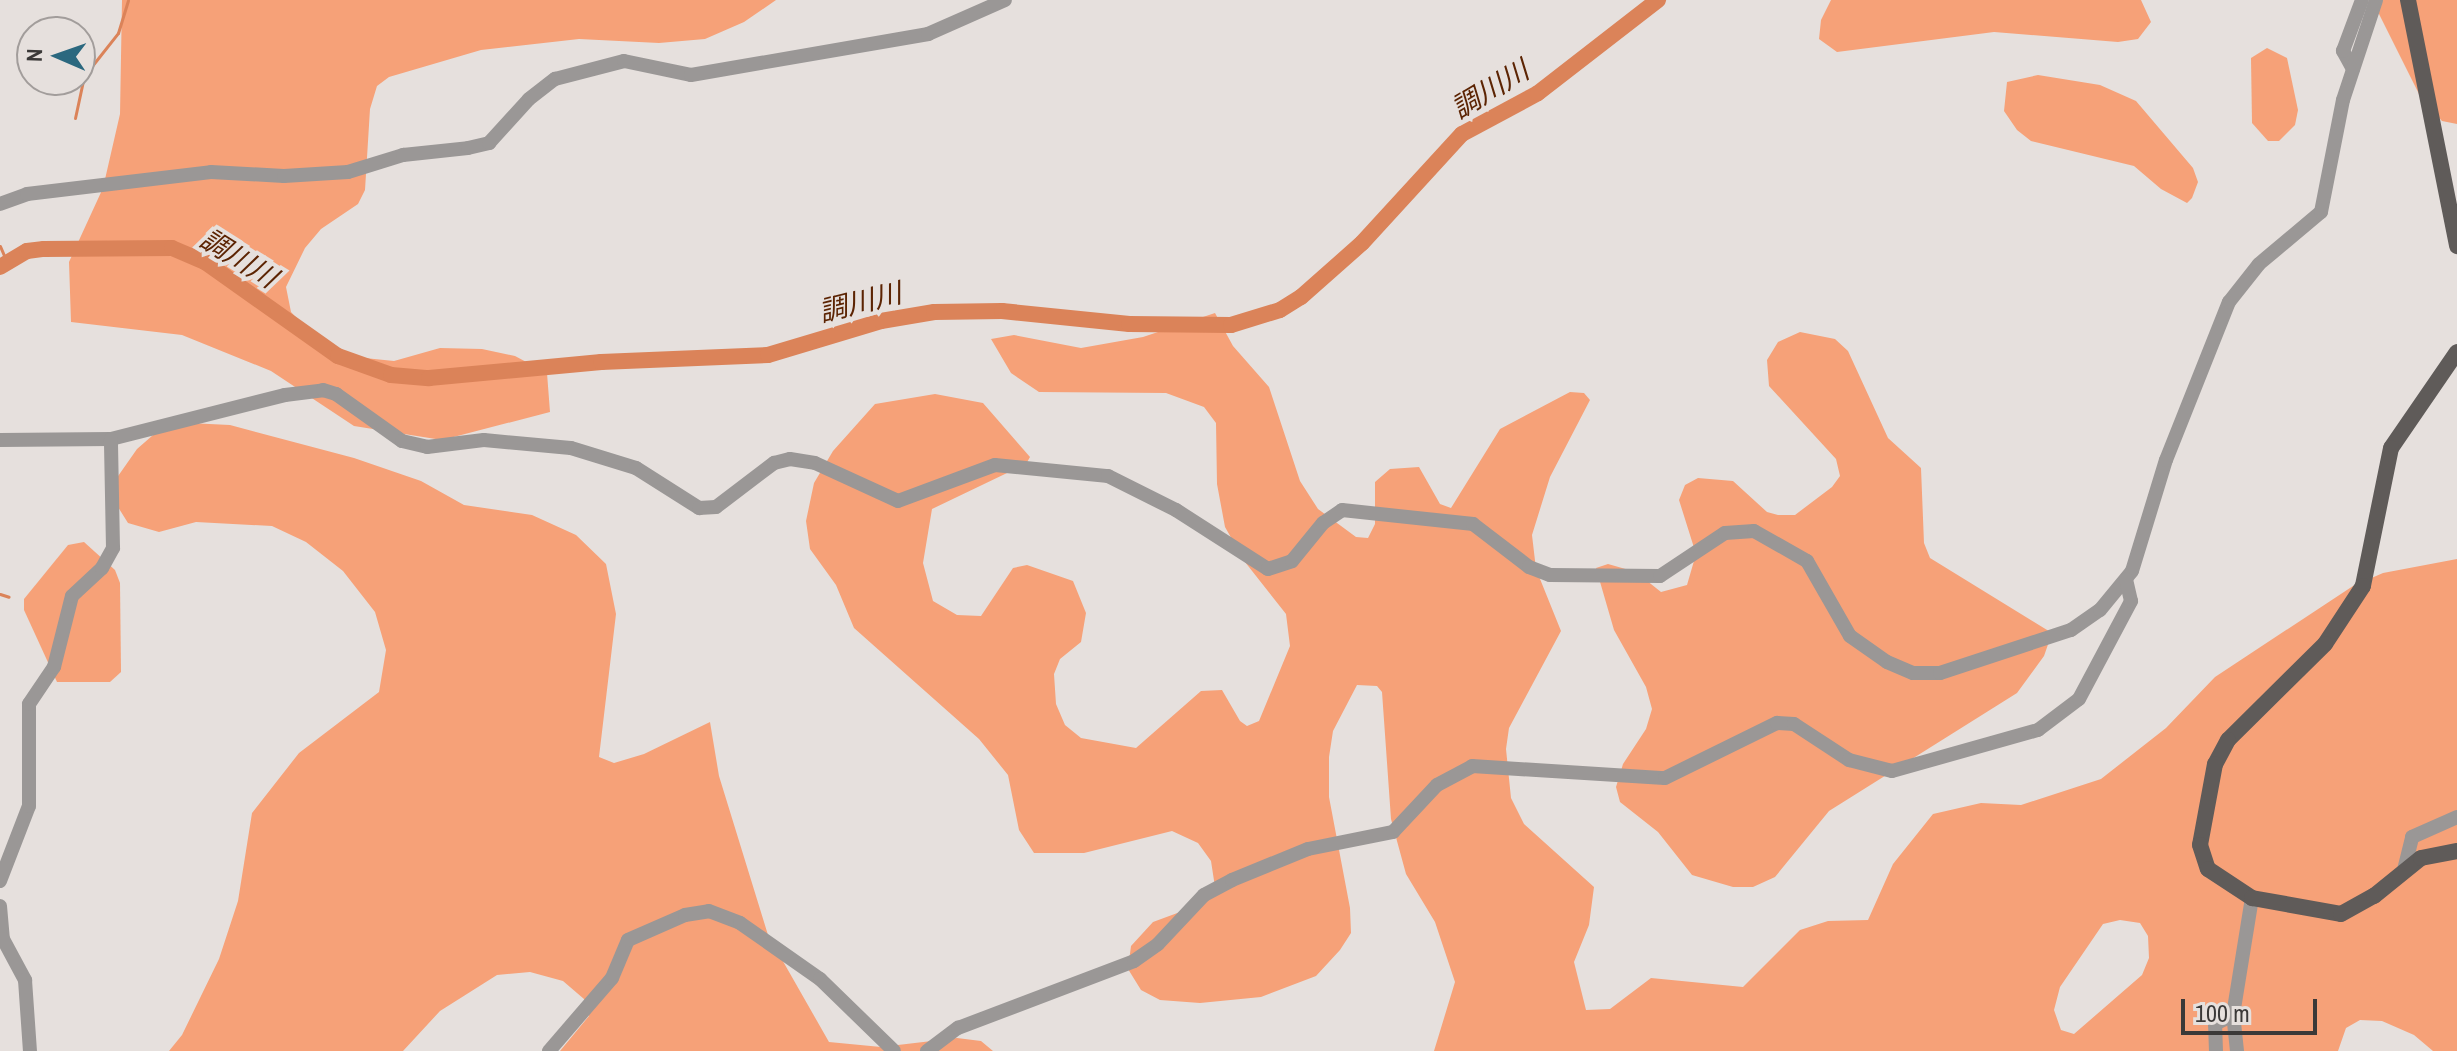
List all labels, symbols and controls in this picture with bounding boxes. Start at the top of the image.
north arrow [16,16,96,96]
text: N [19,48,49,62]
water label: 調川川 [1445,53,1535,125]
water label: 調川川 [194,221,284,295]
water label: 調川川 [815,276,905,328]
scale bar [2185,983,2321,1033]
text: 100 m [2195,997,2250,1029]

